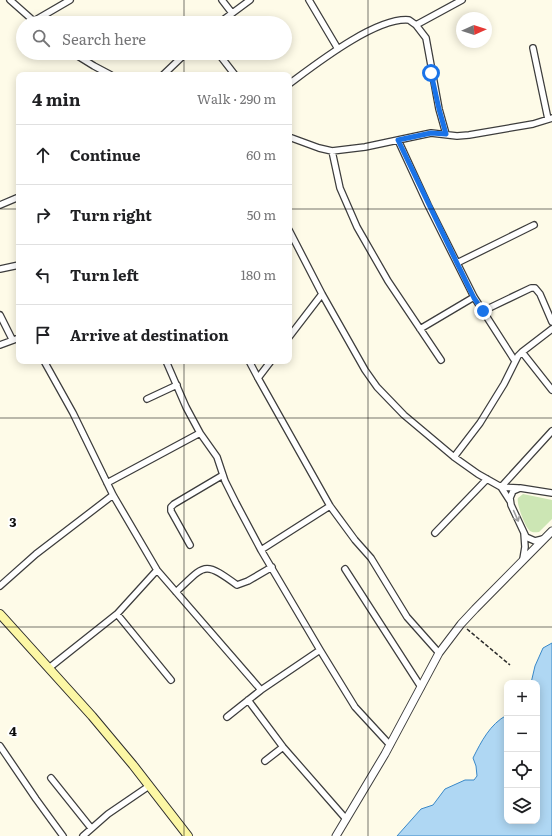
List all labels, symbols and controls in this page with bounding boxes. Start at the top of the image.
north arrow [456,12,492,48]
search box [16,16,292,60]
icon: search [30,27,52,49]
text: Search here [62,27,146,50]
route start [422,64,440,82]
text: 4 min [32,86,81,111]
text: Walk · 290 m [197,89,276,108]
text: Continue [70,143,140,166]
icon: ahead [32,144,54,166]
text: 60 m [246,145,276,164]
text: Turn right [70,203,152,226]
icon: right [32,204,54,226]
text: 50 m [247,205,276,224]
text: Turn left [70,263,139,286]
icon: left [32,264,54,286]
text: 180 m [241,265,276,284]
route end [474,302,492,320]
text: Arrive at destination [70,323,229,346]
icon: arrive [32,324,54,346]
one-way arrow [513,509,520,521]
text: 3 [9,512,17,531]
map controls [504,680,540,824]
button: + [504,680,540,716]
button: − [504,716,540,752]
text: 4 [9,721,17,740]
button: locate [504,752,540,788]
button: layers [504,788,540,824]

